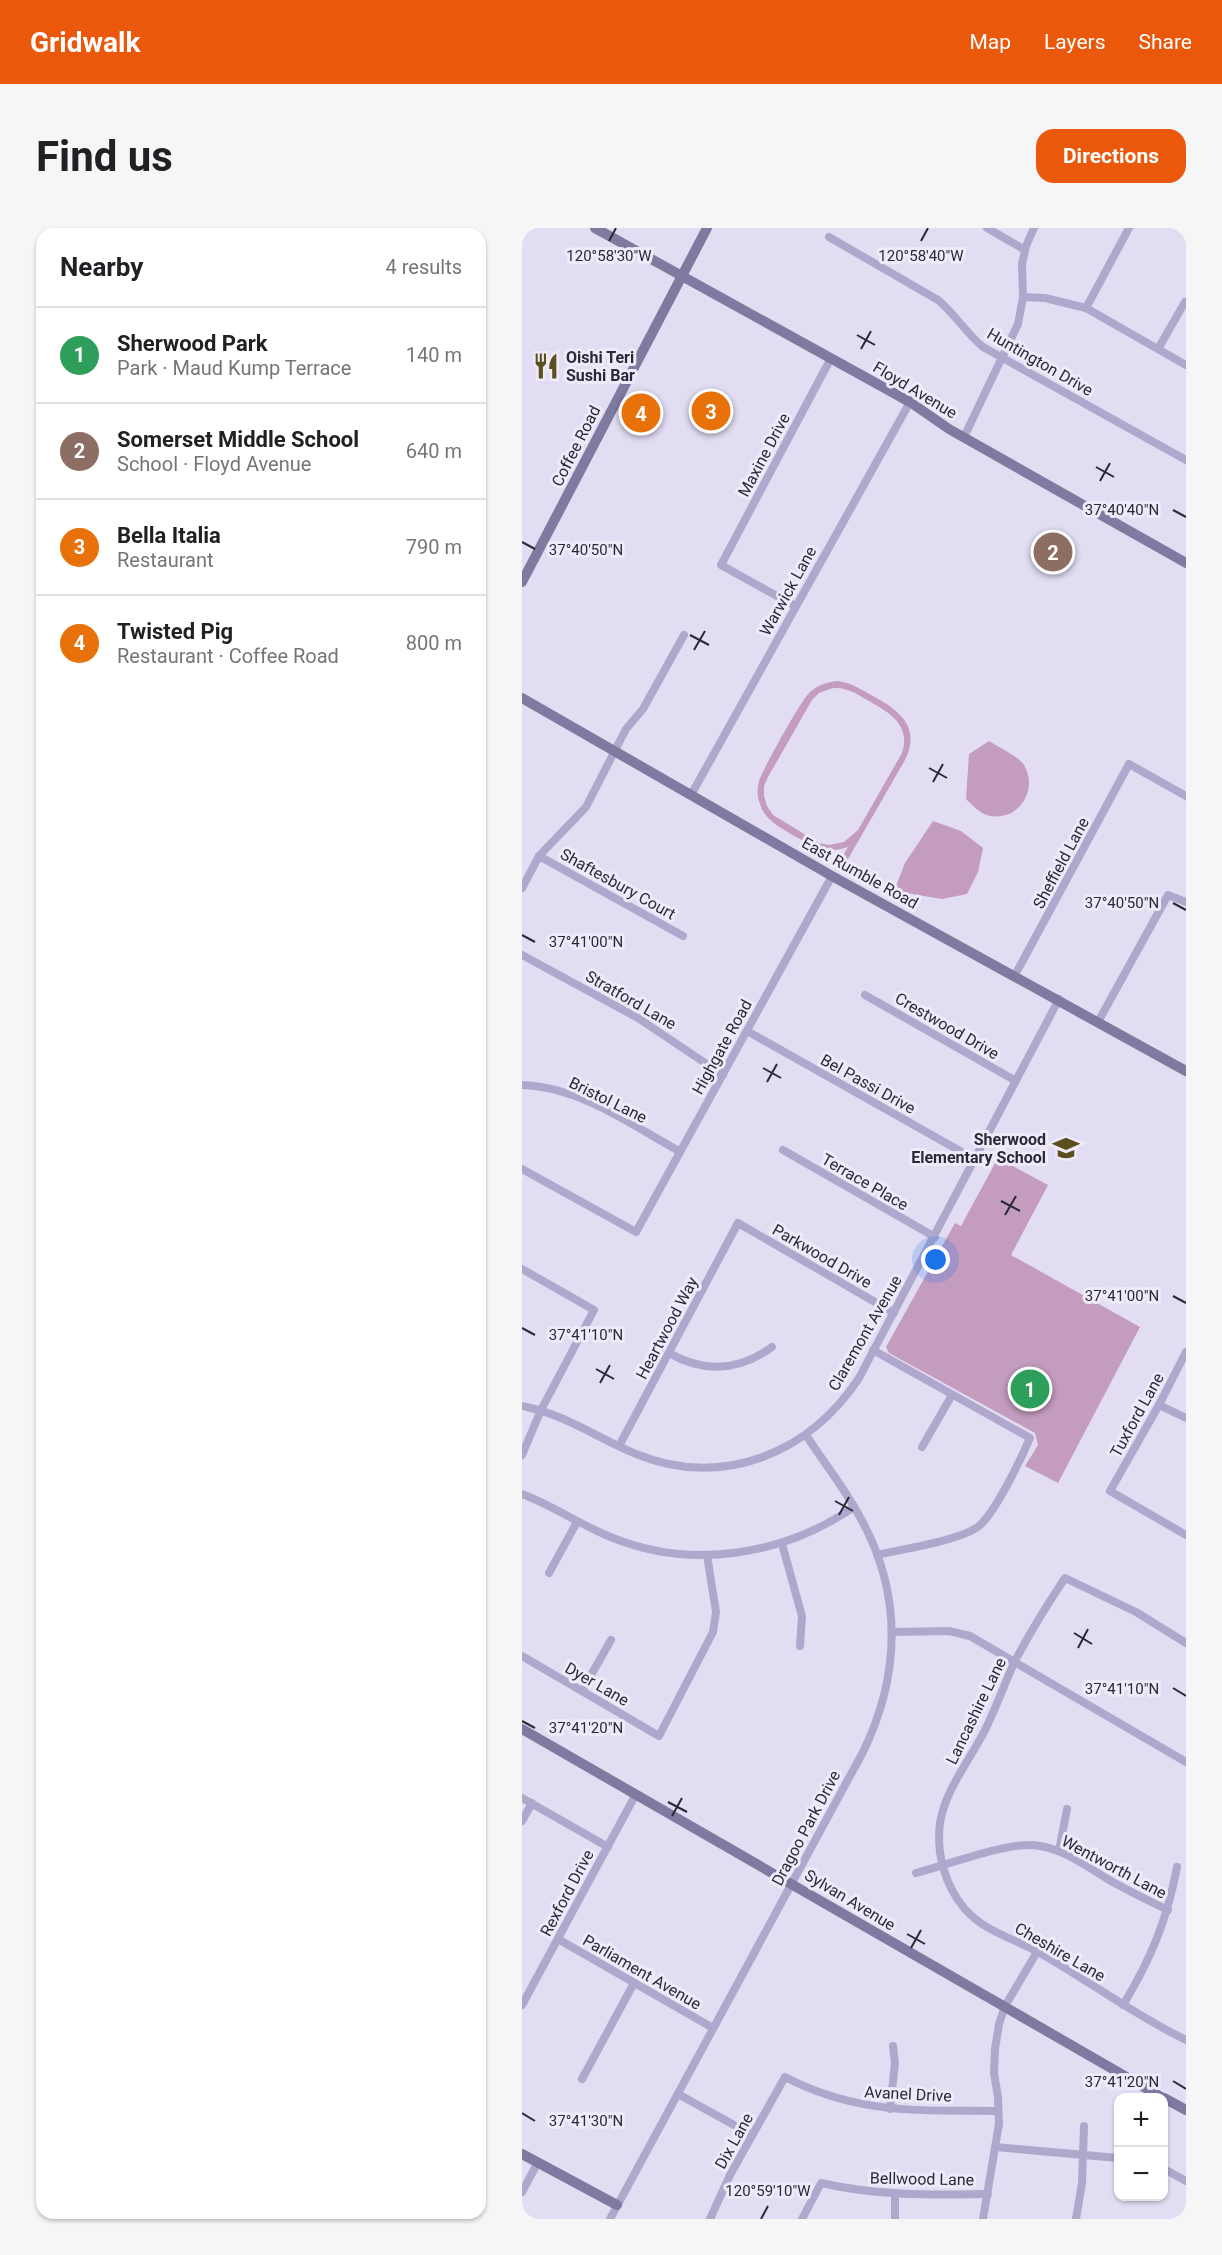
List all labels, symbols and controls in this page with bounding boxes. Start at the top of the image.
text: Gridwalk [30,26,140,59]
text: Map [969,30,1011,54]
text: Layers [1044,30,1105,54]
text: Share [1138,30,1192,54]
button: Directions [1036,129,1186,183]
text: Find us [36,132,173,181]
text: 120°58'30"W [566,247,652,265]
text: 120°58'40"W [878,247,964,265]
text: Nearby [60,252,143,282]
text: 4 results [386,255,462,279]
street label: Huntington Drive [984,324,1096,400]
text: Sherwood Park [117,331,267,356]
text: 1 [74,343,85,367]
text: 140 m [406,343,462,367]
place label: Oishi Teri Sushi Bar [566,348,635,385]
restaurant icon: Oishi Teri Sushi Bar [531,351,561,381]
text: Park · Maud Kump Terrace [117,356,351,380]
street label: Floyd Avenue [870,358,960,422]
pin: 3 [692,388,730,434]
pin: 4 [622,390,660,435]
street label: Coffee Road [548,402,604,490]
street label: Maxine Drive [734,410,794,500]
text: Somerset Middle School [117,427,359,452]
text: 2 [74,439,85,463]
text: 640 m [406,439,462,463]
text: School · Floyd Avenue [117,452,311,476]
text: 37°40'40"N [1085,501,1159,519]
text: Bella Italia [117,523,221,548]
pin: 2 [1034,530,1072,574]
text: 3 [74,535,85,559]
text: 790 m [406,535,462,559]
text: 37°40'50"N [549,541,623,559]
street label: Warwick Lane [756,543,820,639]
text: Restaurant [117,548,214,572]
text: Twisted Pig [117,619,233,644]
text: 4 [74,631,85,655]
text: 800 m [406,631,462,655]
text: Restaurant · Coffee Road [117,644,339,668]
street label: Sheffield Lane [1029,814,1093,912]
street label: East Rumble Road [799,833,921,913]
street label: Shaftesbury Court [557,844,679,924]
text: 37°40'50"N [1085,894,1159,912]
text: 37°41'00"N [549,933,623,951]
street label: Stratford Lane [582,966,680,1034]
street label: Crestwood Drive [892,989,1002,1063]
street label: Highgate Road [688,996,756,1098]
street label: Bel Passi Drive [817,1050,919,1118]
street label: Bristol Lane [566,1073,650,1127]
place label: Sherwood Elementary School [911,1130,1046,1167]
school or university icon: Sherwood Elementary School [1051,1133,1081,1163]
street label: Terrace Place [818,1150,912,1214]
street label: Parkwood Drive [769,1220,875,1292]
your location [921,1245,950,1274]
street label: Claremont Avenue [824,1272,906,1394]
street label: Heartwood Way [632,1273,702,1382]
text: 37°41'00"N [1085,1287,1159,1305]
text: 37°41'10"N [549,1326,623,1344]
pin: 1 [1010,1366,1050,1412]
street label: Tuxford Lane [1106,1370,1168,1460]
street label: Lancashire Lane [942,1654,1010,1768]
street label: Dyer Lane [562,1658,632,1710]
text: 37°41'10"N [1085,1680,1159,1698]
text: 37°41'20"N [549,1719,623,1737]
street label: Dragoo Park Drive [768,1767,844,1889]
street label: Wentworth Lane [1058,1831,1170,1903]
street label: Rexford Drive [536,1847,598,1939]
street label: Sylvan Avenue [801,1865,899,1935]
street label: Cheshire Lane [1011,1919,1109,1985]
street label: Parliament Avenue [579,1930,705,2014]
text: 37°41'20"N [1085,2073,1159,2091]
street label: Avanel Drive [864,2082,952,2106]
map controls [1114,2093,1168,2201]
button: + [1114,2093,1168,2147]
street label: Dix Lane [711,2110,757,2172]
text: 37°41'30"N [549,2112,623,2130]
button: − [1114,2147,1168,2201]
street label: Bellwood Lane [870,2169,974,2189]
text: 120°59'10"W [725,2182,811,2200]

